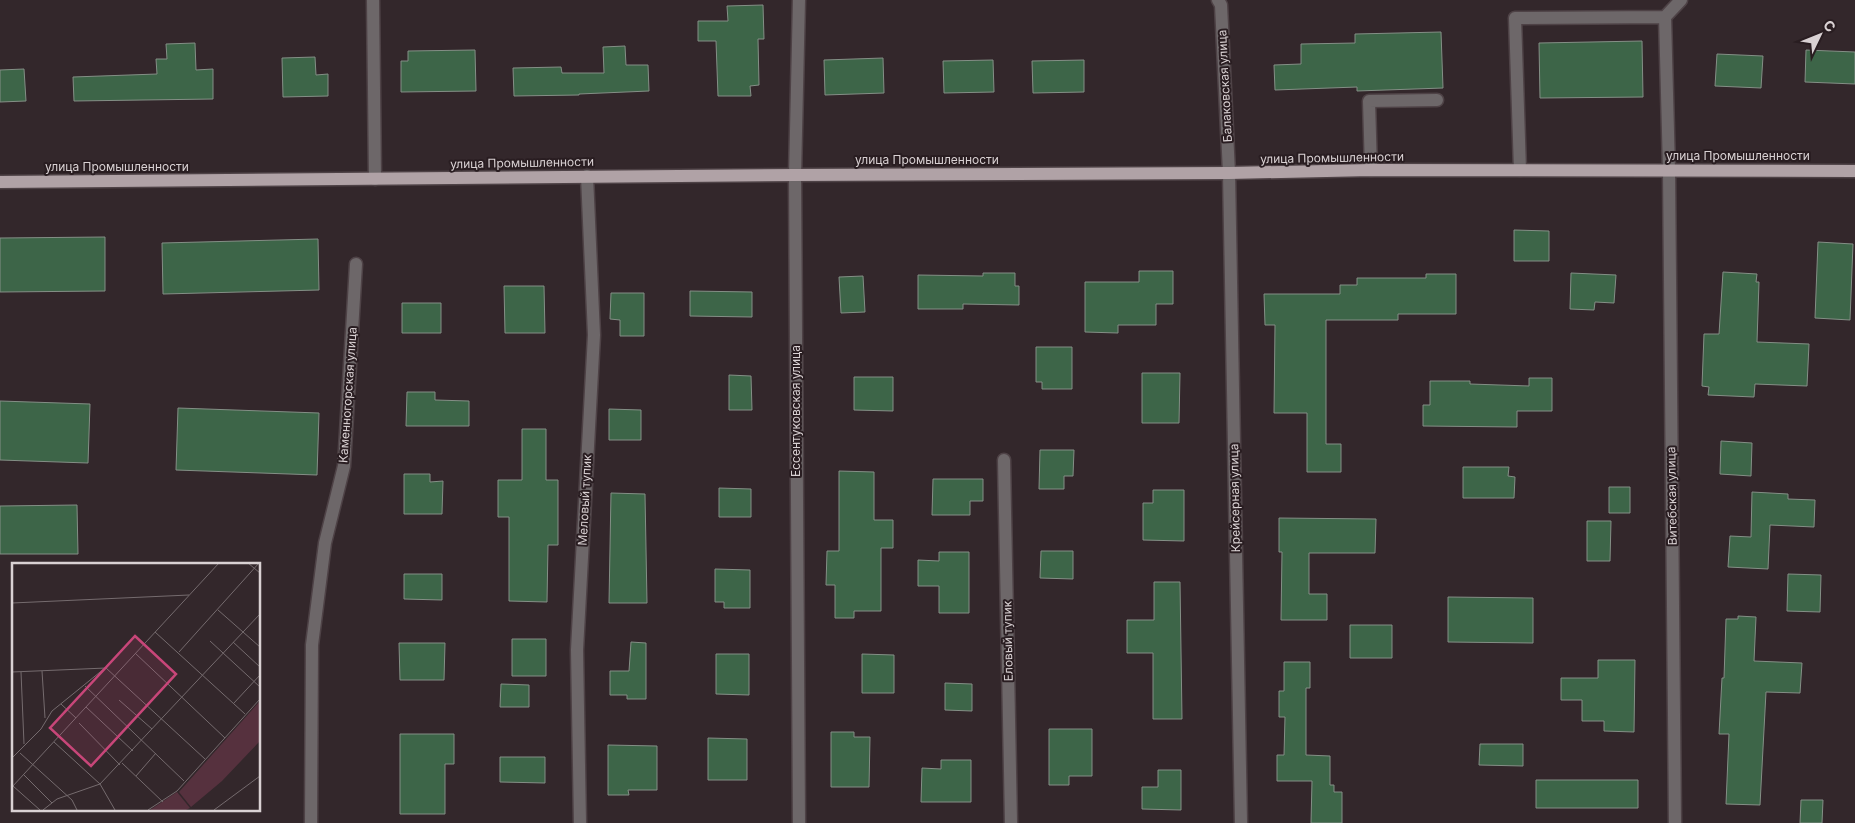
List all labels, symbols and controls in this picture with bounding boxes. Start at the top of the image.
north arrow [1795,10,1845,60]
text: С [1820,16,1840,35]
street label: Балаковская улица [1214,29,1235,143]
street label: улица Промышленности [1666,148,1810,163]
street label: улица Промышленности [1260,149,1404,166]
street label: улица Промышленности [855,152,999,167]
street label: улица Промышленности [450,154,594,171]
street label: улица Промышленности [45,159,189,174]
street label: Каменногорская улица [335,326,360,463]
street label: Ессентуковская улица [788,345,803,477]
street label: Крейсерная улица [1226,444,1243,552]
street label: Витебская улица [1663,447,1680,545]
street label: Меловый тупик [575,454,594,546]
inset map [12,563,260,810]
street label: Еловый тупик [999,600,1016,681]

